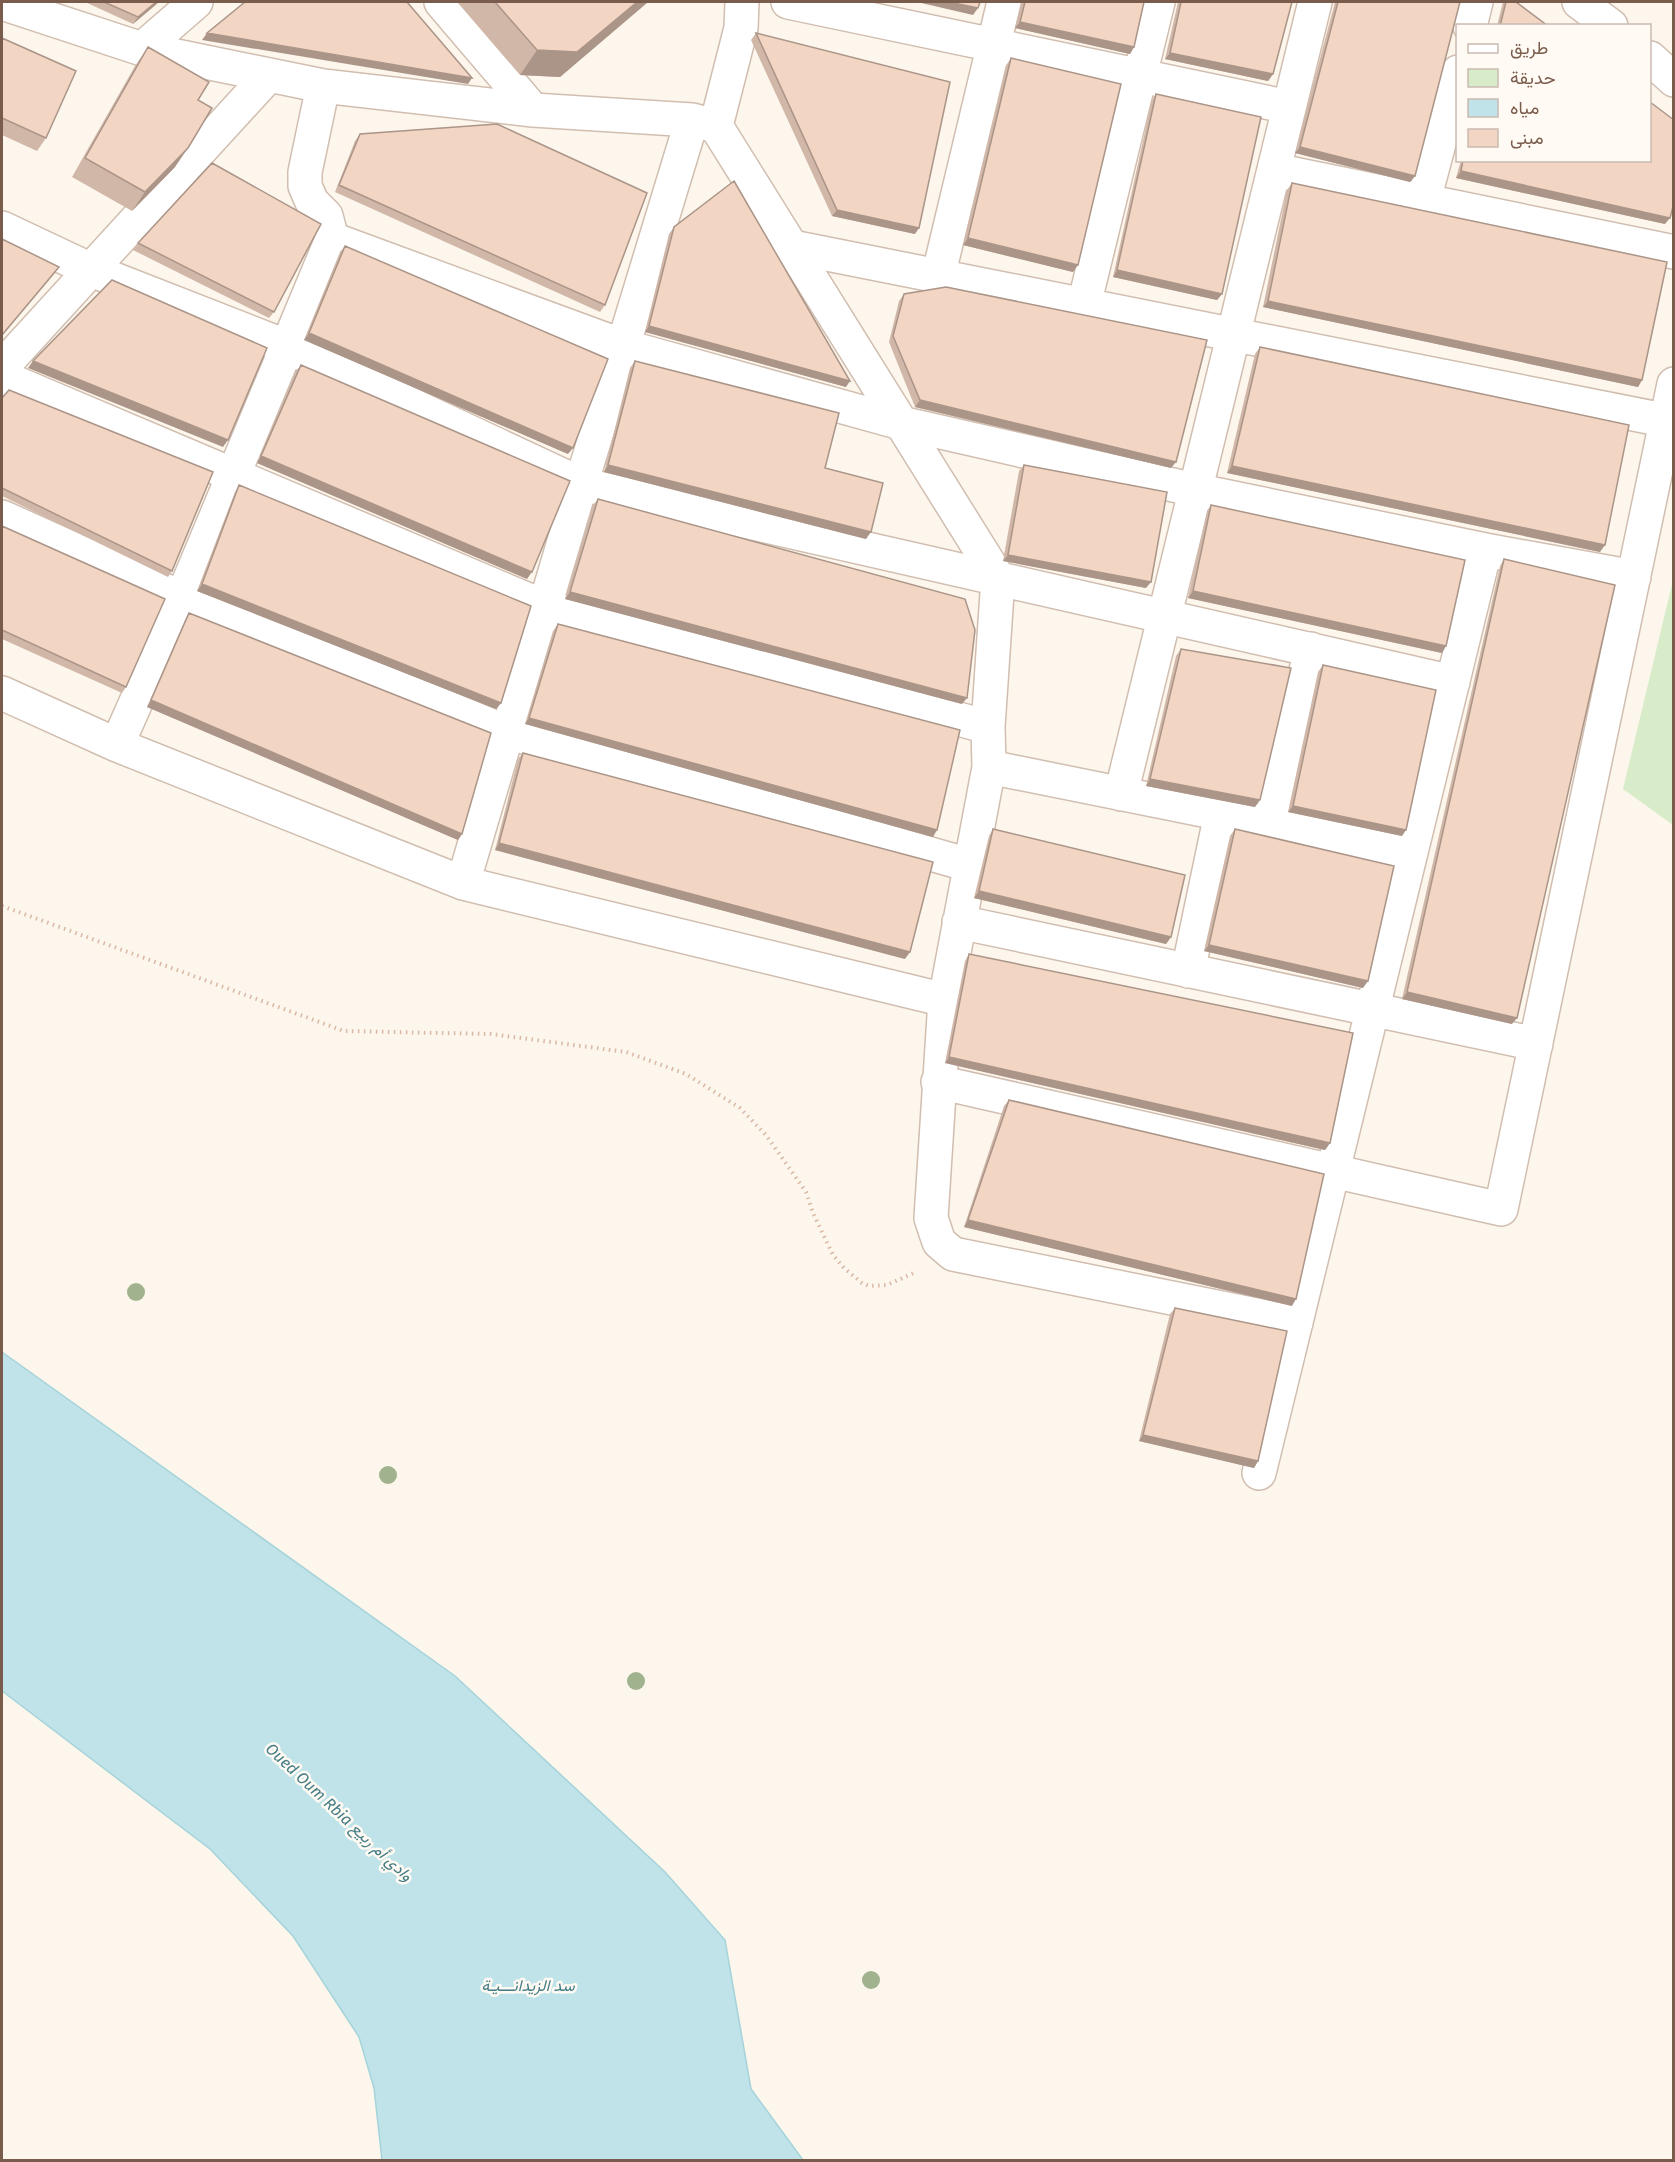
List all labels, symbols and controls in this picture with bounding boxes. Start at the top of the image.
legend [1456,24,1651,162]
text: طريق [1510,37,1548,59]
text: حديقة [1510,67,1556,89]
text: مياه [1510,97,1539,119]
text: مبنى [1510,127,1544,149]
water label: Oued Oum Rbia وادي أم ربيع [259,1739,416,1888]
water label: سد الزيدانـــيـة [481,1976,575,1996]

